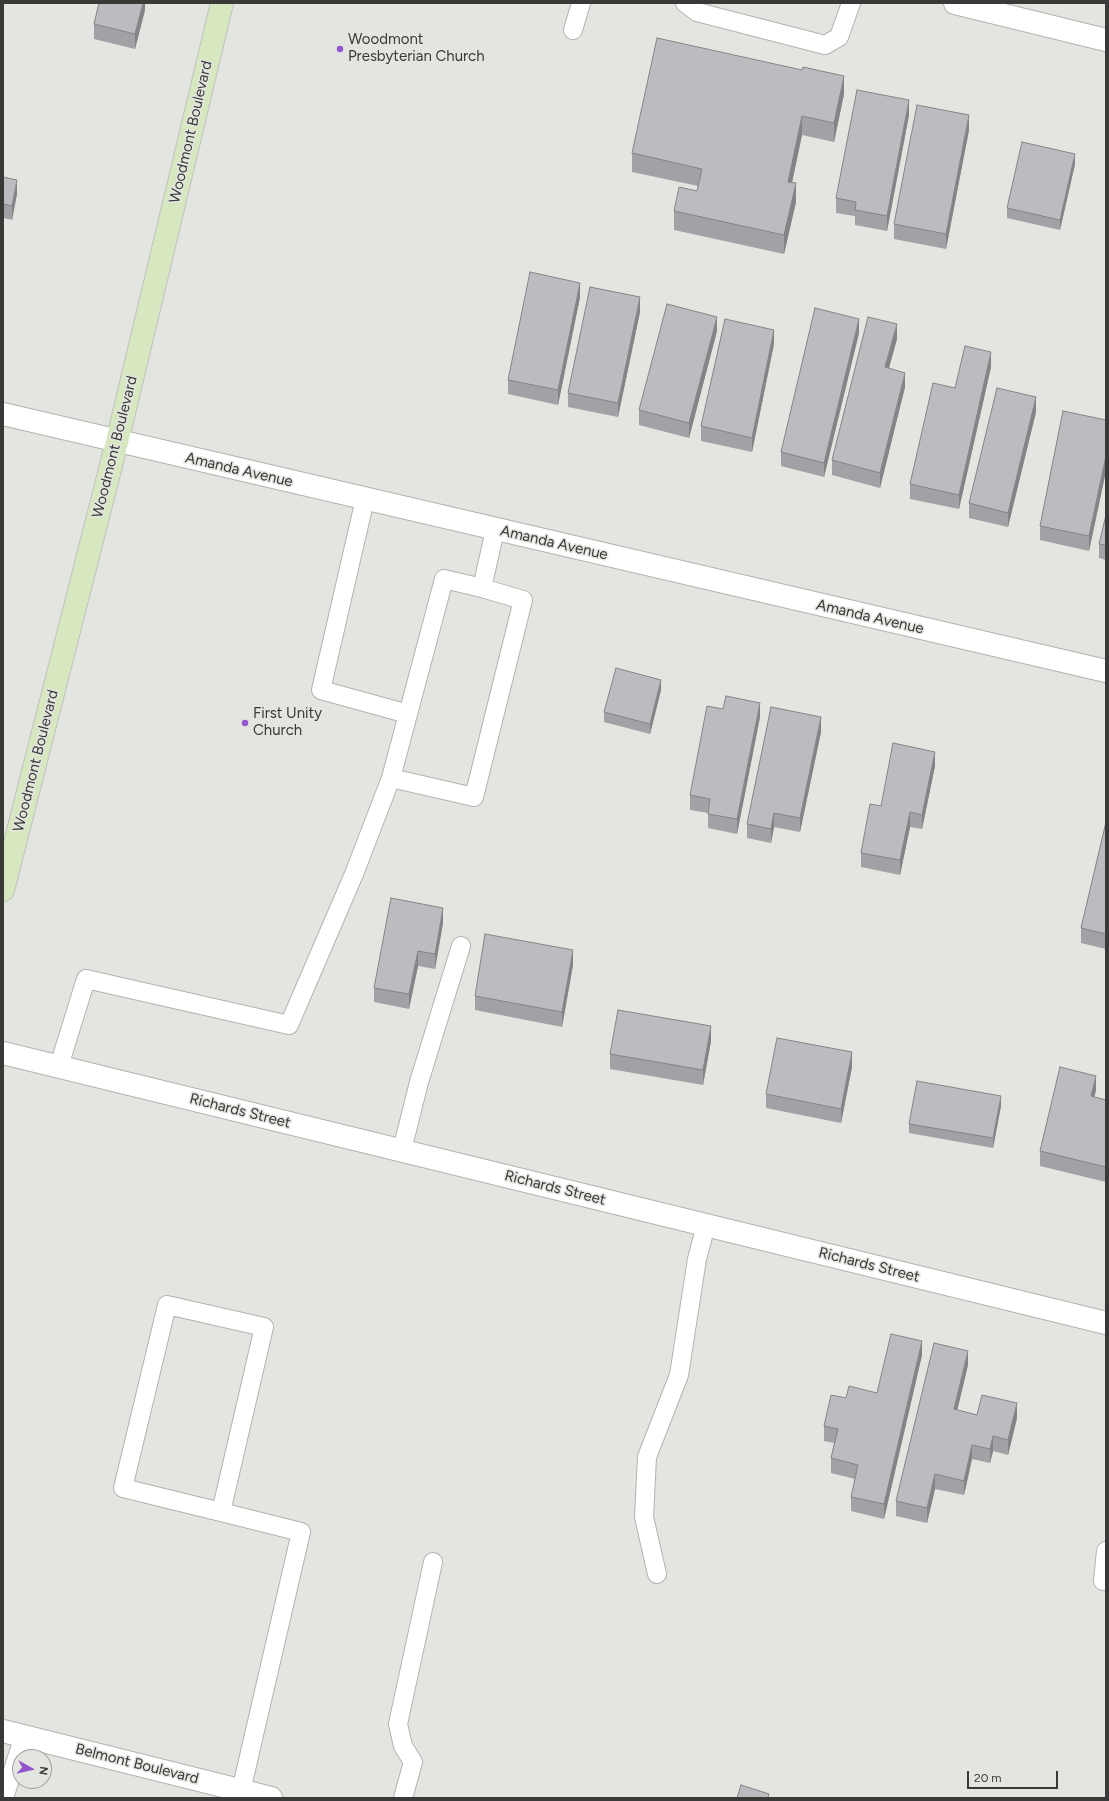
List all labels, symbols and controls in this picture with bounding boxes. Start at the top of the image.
place label: Woodmont Presbyterian Church [348,31,485,66]
marker: Woodmont Presbyterian Church [335,44,345,54]
street label: Woodmont Boulevard [166,59,216,205]
street label: Woodmont Boulevard [89,374,141,520]
street label: Amanda Avenue [183,449,295,491]
street label: Amanda Avenue [498,522,610,564]
street label: Amanda Avenue [814,596,926,638]
street label: Woodmont Boulevard [10,688,62,834]
place label: First Unity Church [253,705,322,740]
marker: First Unity Church [240,718,250,728]
street label: Richards Street [188,1090,292,1132]
street label: Richards Street [503,1167,607,1209]
street label: Richards Street [817,1244,921,1286]
street label: Belmont Boulevard [73,1740,201,1788]
north arrow [12,1749,52,1789]
scale bar [969,1763,1060,1789]
text: N [36,1765,50,1776]
text: 20 m [974,1771,1002,1785]

